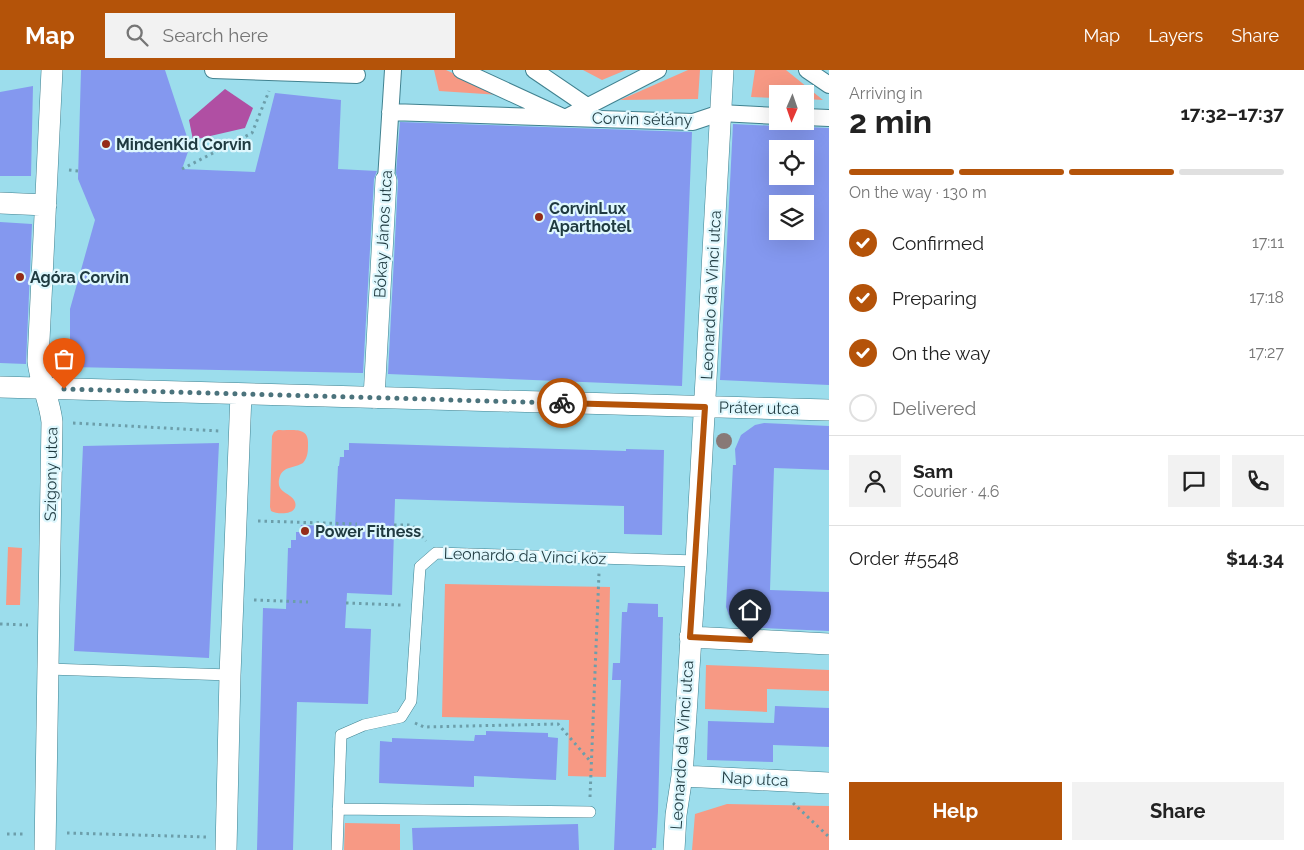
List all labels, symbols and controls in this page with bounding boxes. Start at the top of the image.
search box [105,13,455,58]
text: Map [25,21,75,50]
icon: search [123,21,151,49]
text: Search here [163,24,268,46]
text: Map [1084,25,1120,46]
text: Layers [1148,25,1203,46]
text: Share [1231,25,1279,46]
text: Arriving in [849,84,923,103]
north arrow [769,85,814,130]
map controls [769,85,814,240]
text: 17:32–17:37 [1180,102,1284,124]
text: 2 min [849,103,932,140]
street label: Corvin sétány [592,109,693,129]
place label: MindenKid Corvin [116,135,251,154]
marker: MindenKid Corvin [100,138,112,150]
button: locate [769,140,814,185]
street label: Bókay János utca [370,170,396,298]
text: On the way · 130 m [849,183,987,202]
button: layers [769,195,814,240]
place label: CorvinLux Aparthotel [549,199,632,236]
street label: Leonardo da Vinci utca [697,210,725,380]
marker: CorvinLux Aparthotel [533,211,545,223]
icon: check [849,229,877,257]
text: Confirmed [892,232,984,254]
text: 17:11 [1252,233,1284,252]
place label: Agóra Corvin [30,268,129,287]
marker: Agóra Corvin [14,271,26,283]
icon: check [849,284,877,312]
text: Preparing [892,287,977,309]
text: 17:18 [1249,288,1284,307]
pin [43,338,85,389]
icon: check [849,339,877,367]
text: On the way [892,342,991,364]
text: 17:27 [1249,343,1284,362]
icon: bag [50,345,78,373]
courier [537,378,587,428]
icon: bike [548,389,576,417]
text: Delivered [892,397,976,419]
street label: Práter utca [719,398,799,418]
street label: Szigony utca [41,427,61,521]
button: person [849,455,901,507]
button: chat [1168,455,1220,507]
button: phone [1232,455,1284,507]
text: Sam [913,460,953,482]
text: Courier · 4.6 [913,482,999,501]
place label: Power Fitness [315,522,421,541]
marker: Power Fitness [299,525,311,537]
street label: Leonardo da Vinci köz [443,544,607,568]
text: Order #5548 [849,547,959,569]
text: $14.34 [1226,547,1284,569]
pin [729,589,771,640]
icon: home [736,596,764,624]
street label: Leonardo da Vinci utca [667,660,697,830]
street label: Nap utca [721,768,789,790]
button: Help [849,782,1062,840]
button: Share [1072,782,1284,840]

